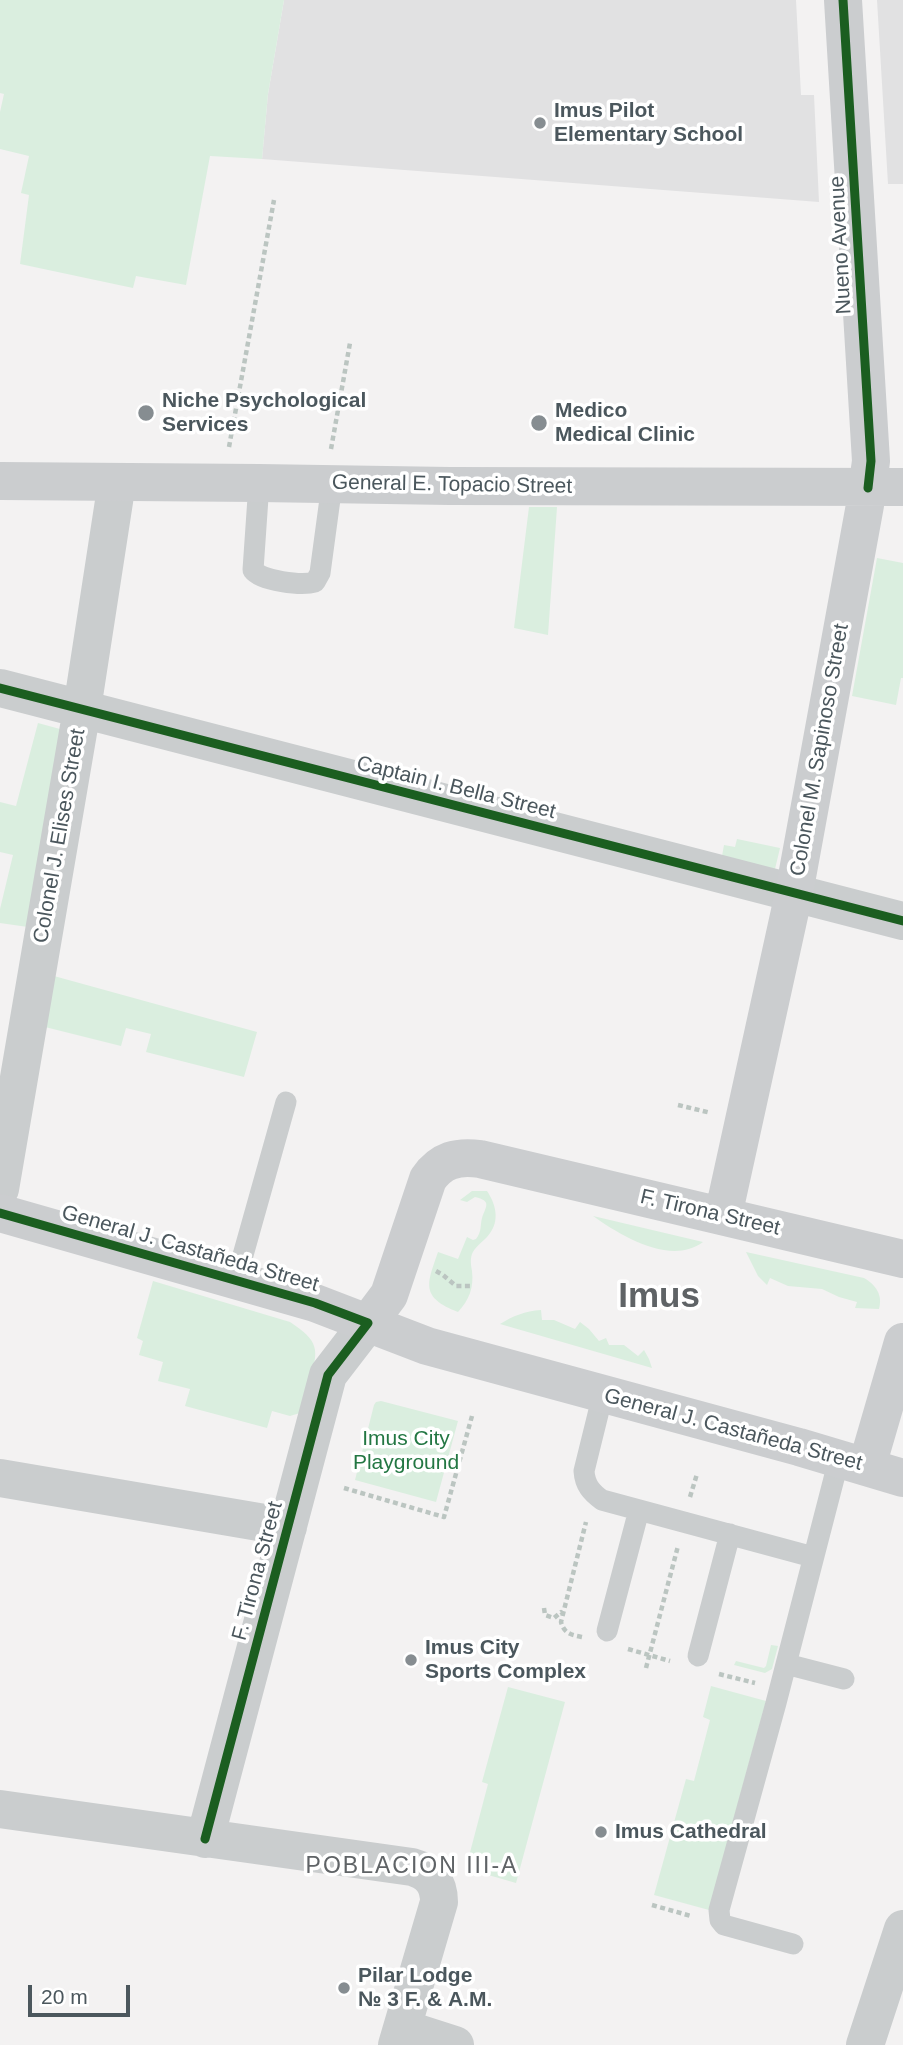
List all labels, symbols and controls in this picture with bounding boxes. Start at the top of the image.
place label: Imus Pilot Elementary School [554,98,743,148]
marker: Imus Pilot Elementary School [532,115,548,131]
street label: Nueno Avenue [825,175,857,315]
place label: Niche Psychological Services [162,388,366,438]
place label: Medico Medical Clinic [555,398,695,448]
marker: Niche Psychological Services [136,403,156,423]
marker: Medico Medical Clinic [529,413,549,433]
street label: General E. Topacio Street [332,470,572,500]
street label: Colonel M. Sapinoso Street [785,622,855,878]
street label: Colonel J. Elises Street [29,727,91,945]
street label: Captain I. Bella Street [354,751,558,825]
street label: F. Tirona Street [638,1185,782,1241]
street label: General J. Castañeda Street [59,1200,321,1298]
district label: Imus [618,1276,700,1318]
street label: General J. Castañeda Street [601,1383,865,1477]
park label: Imus City Playground [353,1426,459,1476]
street label: F. Tirona Street [227,1499,289,1643]
place label: Imus City Sports Complex [425,1635,586,1685]
marker: Imus City Sports Complex [403,1652,419,1668]
place label: Imus Cathedral [615,1819,767,1845]
marker: Imus Cathedral [593,1824,609,1840]
district label: POBLACION III-A [307,1853,517,1881]
place label: Pilar Lodge № 3 F. & A.M. [358,1963,492,2013]
scale bar [32,1972,133,2016]
marker: Pilar Lodge № 3 F. & A.M. [336,1980,352,1996]
text: 20 m [41,1985,88,2008]

